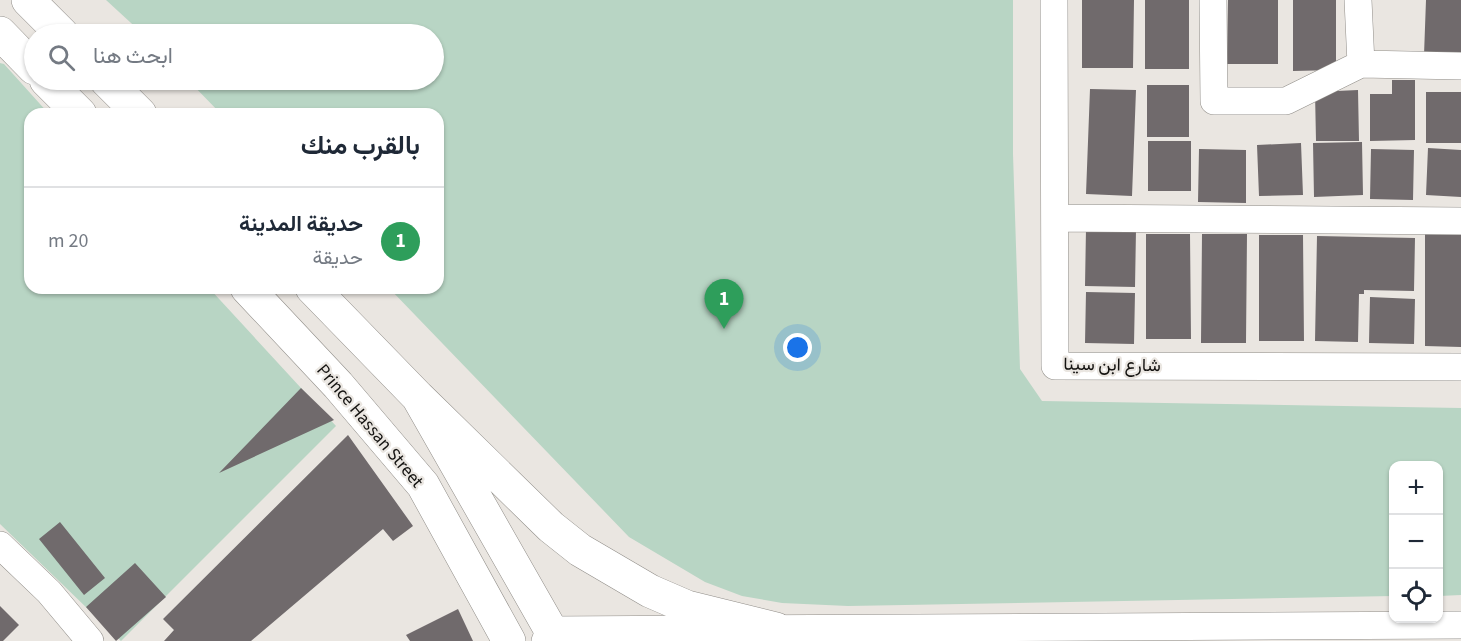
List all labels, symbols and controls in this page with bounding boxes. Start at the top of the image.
search box [24,24,444,90]
text: ابحث هنا [93,40,173,72]
icon: search [45,41,78,74]
text: بالقرب منك [301,127,420,164]
text: حديقة المدينة [239,208,363,240]
text: 20 m [48,227,88,255]
text: 1 [395,227,406,255]
text: حديقة [312,244,363,272]
pin: 1 [704,280,744,329]
your location [783,333,812,362]
street label: شارع ابن سينا [1063,352,1161,378]
street label: Prince Hassan Street [311,359,429,493]
map controls [1389,461,1443,623]
button: + [1389,461,1443,515]
button: − [1389,515,1443,569]
button: locate [1389,569,1443,623]

